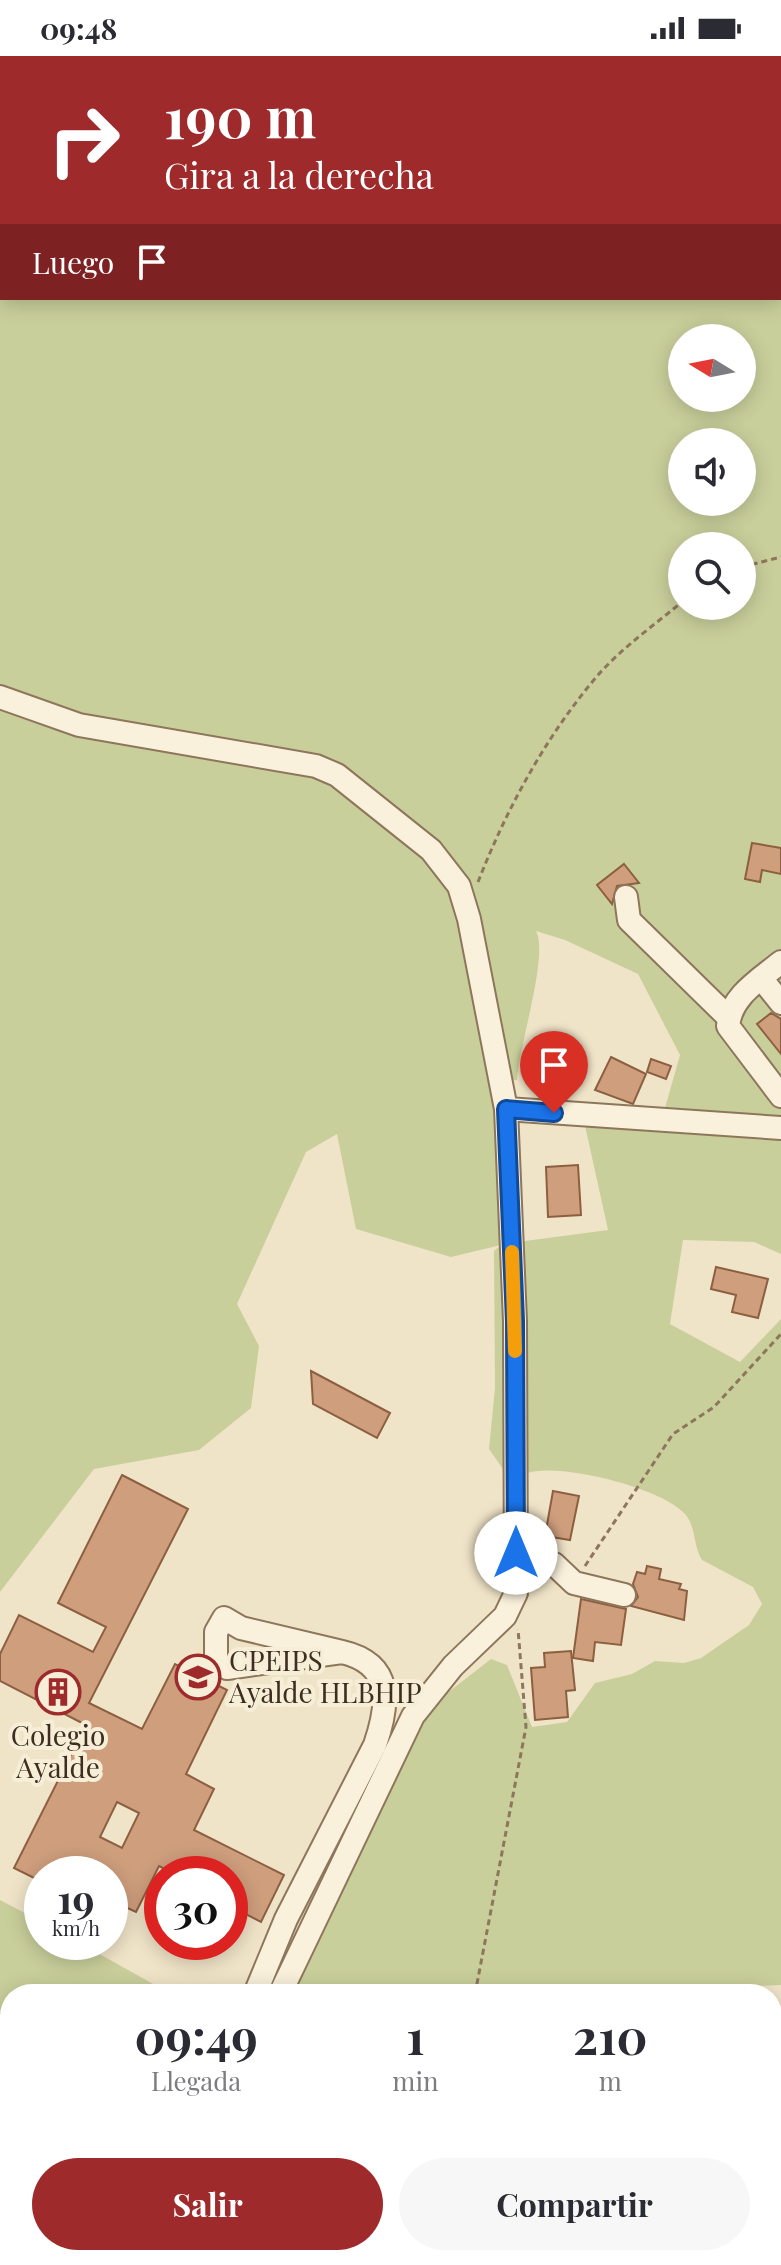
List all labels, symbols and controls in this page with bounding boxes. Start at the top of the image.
text: 09:48 [40,8,117,48]
text: 190 m [164,78,316,153]
icon: right [32,88,136,192]
text: Gira a la derecha [164,150,434,198]
icon: arrive [130,240,174,284]
text: Luego [32,242,114,282]
north arrow [668,324,756,412]
map controls [668,324,756,620]
button: sound [668,428,756,516]
button: search [668,532,756,620]
pin [520,1031,588,1113]
icon: arrive [532,1043,576,1087]
position arrow [474,1511,558,1595]
place label: CPEIPS Ayalde HLBHIP [228,1641,422,1710]
school or university icon: CPEIPS Ayalde HLBHIP [174,1653,222,1701]
building icon: Colegio Ayalde [34,1668,82,1716]
place label: Colegio Ayalde [11,1716,105,1785]
speed limit sign: 30 [144,1856,248,1960]
text: 19 [57,1871,95,1924]
text: km/h [52,1914,100,1941]
text: 09:49 [135,2003,258,2067]
text: 1 [406,2003,425,2067]
text: 210 [573,2003,648,2067]
text: Llegada [151,2063,241,2098]
text: min [392,2063,439,2098]
text: m [599,2063,622,2098]
button: Salir [32,2158,383,2250]
button: Compartir [399,2158,750,2250]

